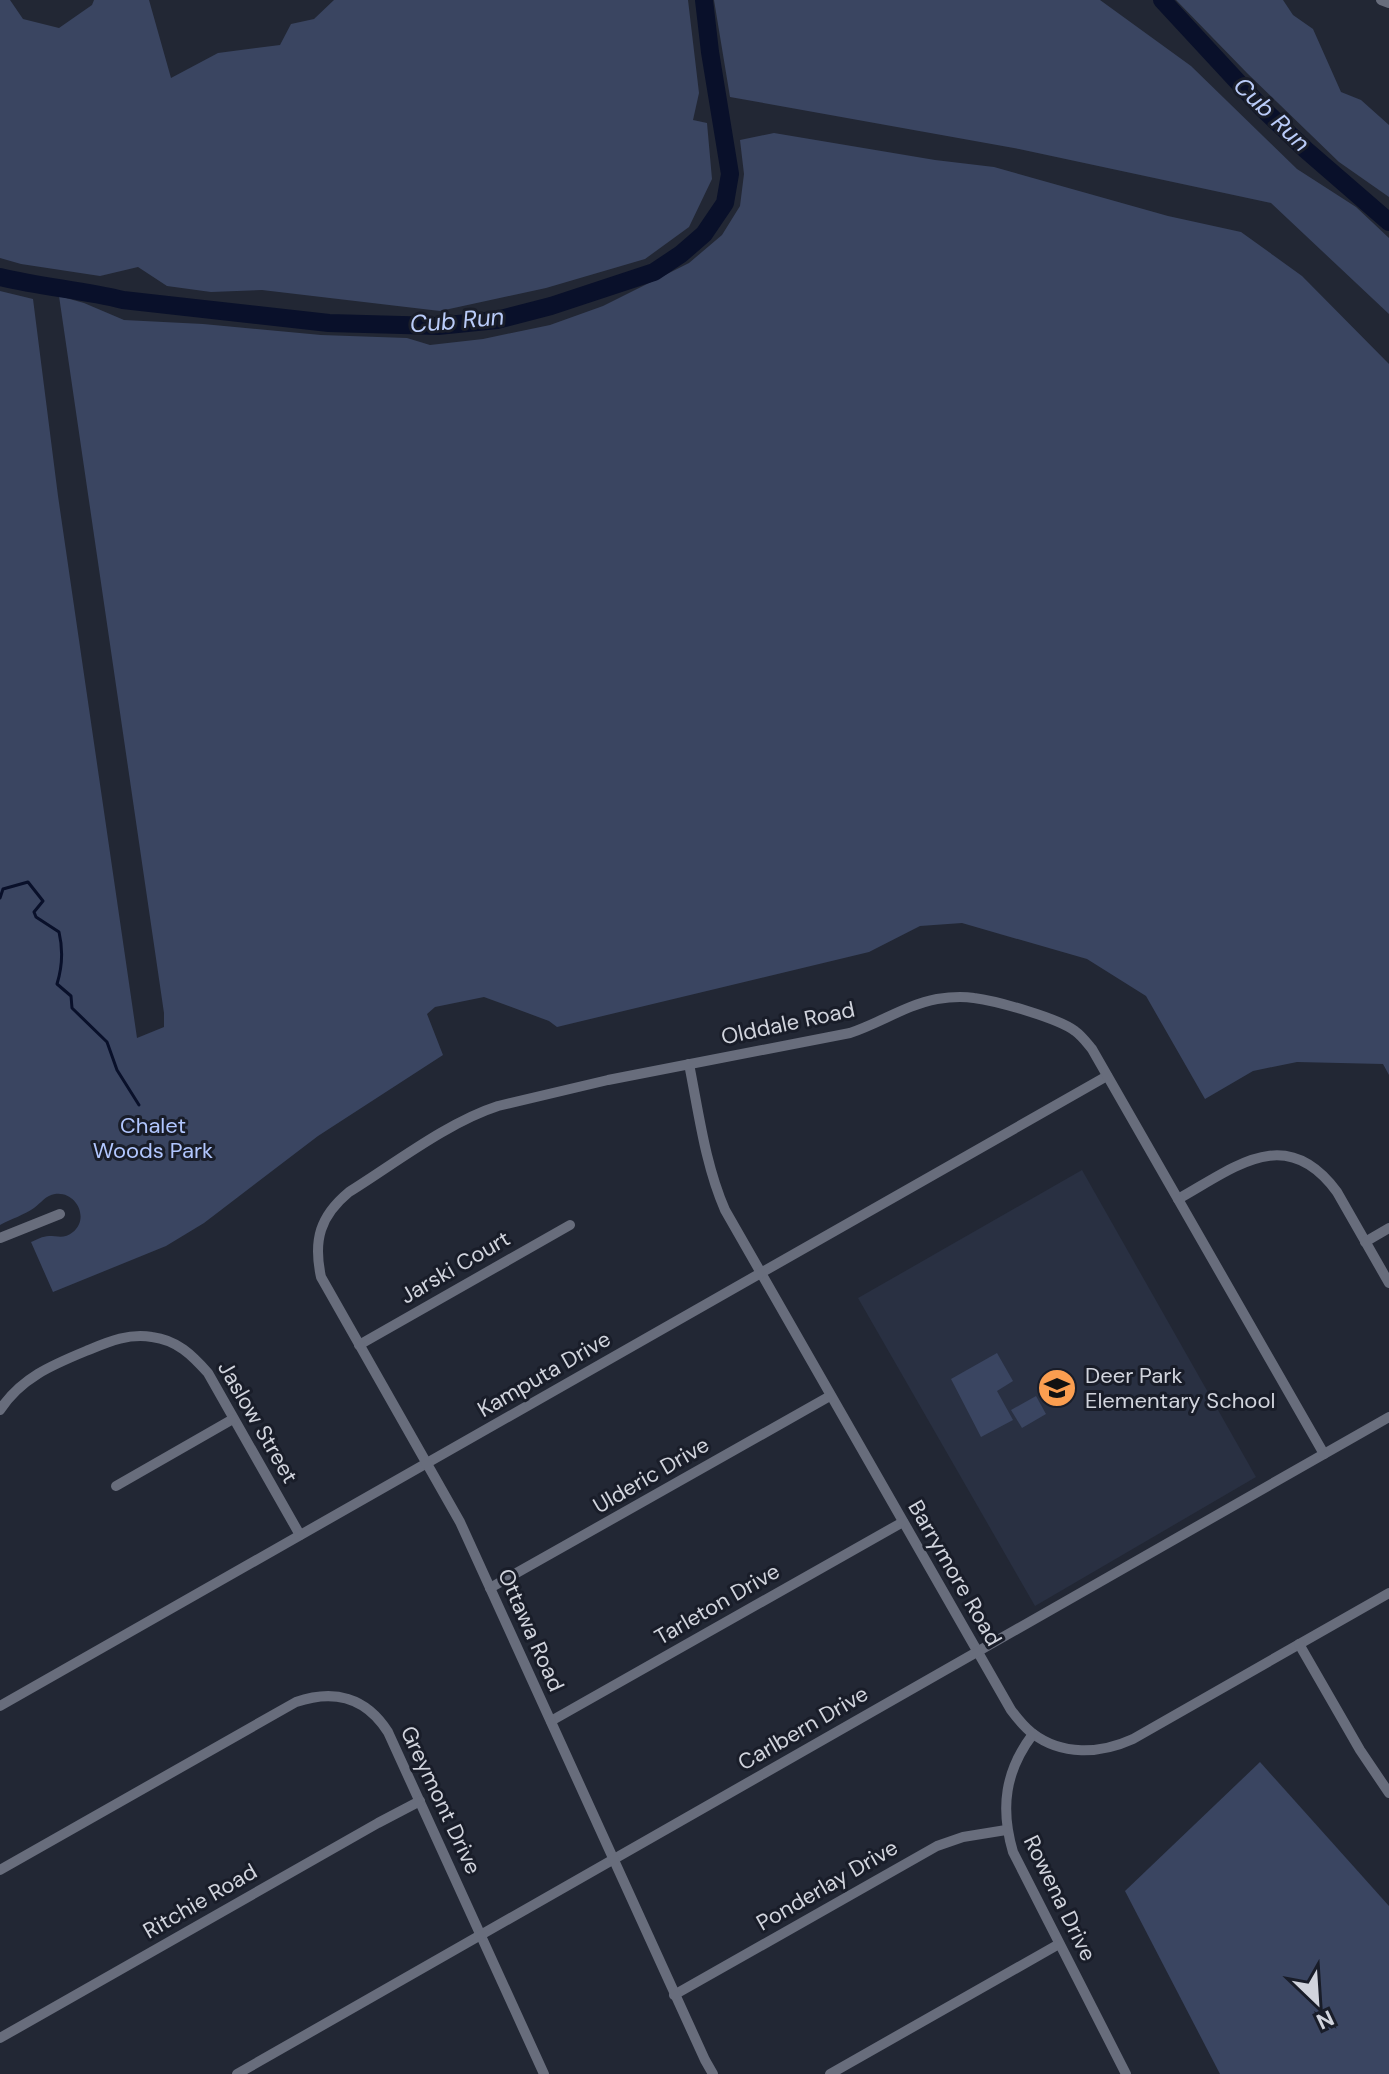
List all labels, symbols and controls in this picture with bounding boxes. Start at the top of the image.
water label: Cub Run [1227,70,1317,158]
water label: Cub Run [409,300,505,340]
street label: Olddale Road [718,995,858,1051]
park label: Chalet Woods Park [93,1111,213,1165]
street label: Jarski Court [395,1224,515,1310]
street label: Kamputa Drive [472,1324,616,1424]
street label: Jaslow Street [211,1356,305,1488]
place label: Deer Park Elementary School [1085,1361,1275,1415]
school or university icon: Deer Park Elementary School [1036,1367,1078,1409]
street label: Ulderic Drive [588,1430,714,1520]
street label: Barrymore Road [902,1495,1008,1651]
street label: Tarleton Drive [649,1556,785,1652]
street label: Ottawa Road [491,1564,571,1696]
street label: Carlbern Drive [733,1679,873,1777]
street label: Greymont Drive [394,1721,488,1879]
street label: Rowena Drive [1017,1830,1103,1966]
street label: Ponderlay Drive [751,1833,903,1937]
street label: Ritchie Road [138,1857,262,1945]
north arrow [1277,1962,1357,2042]
text: N [1312,2003,1339,2036]

